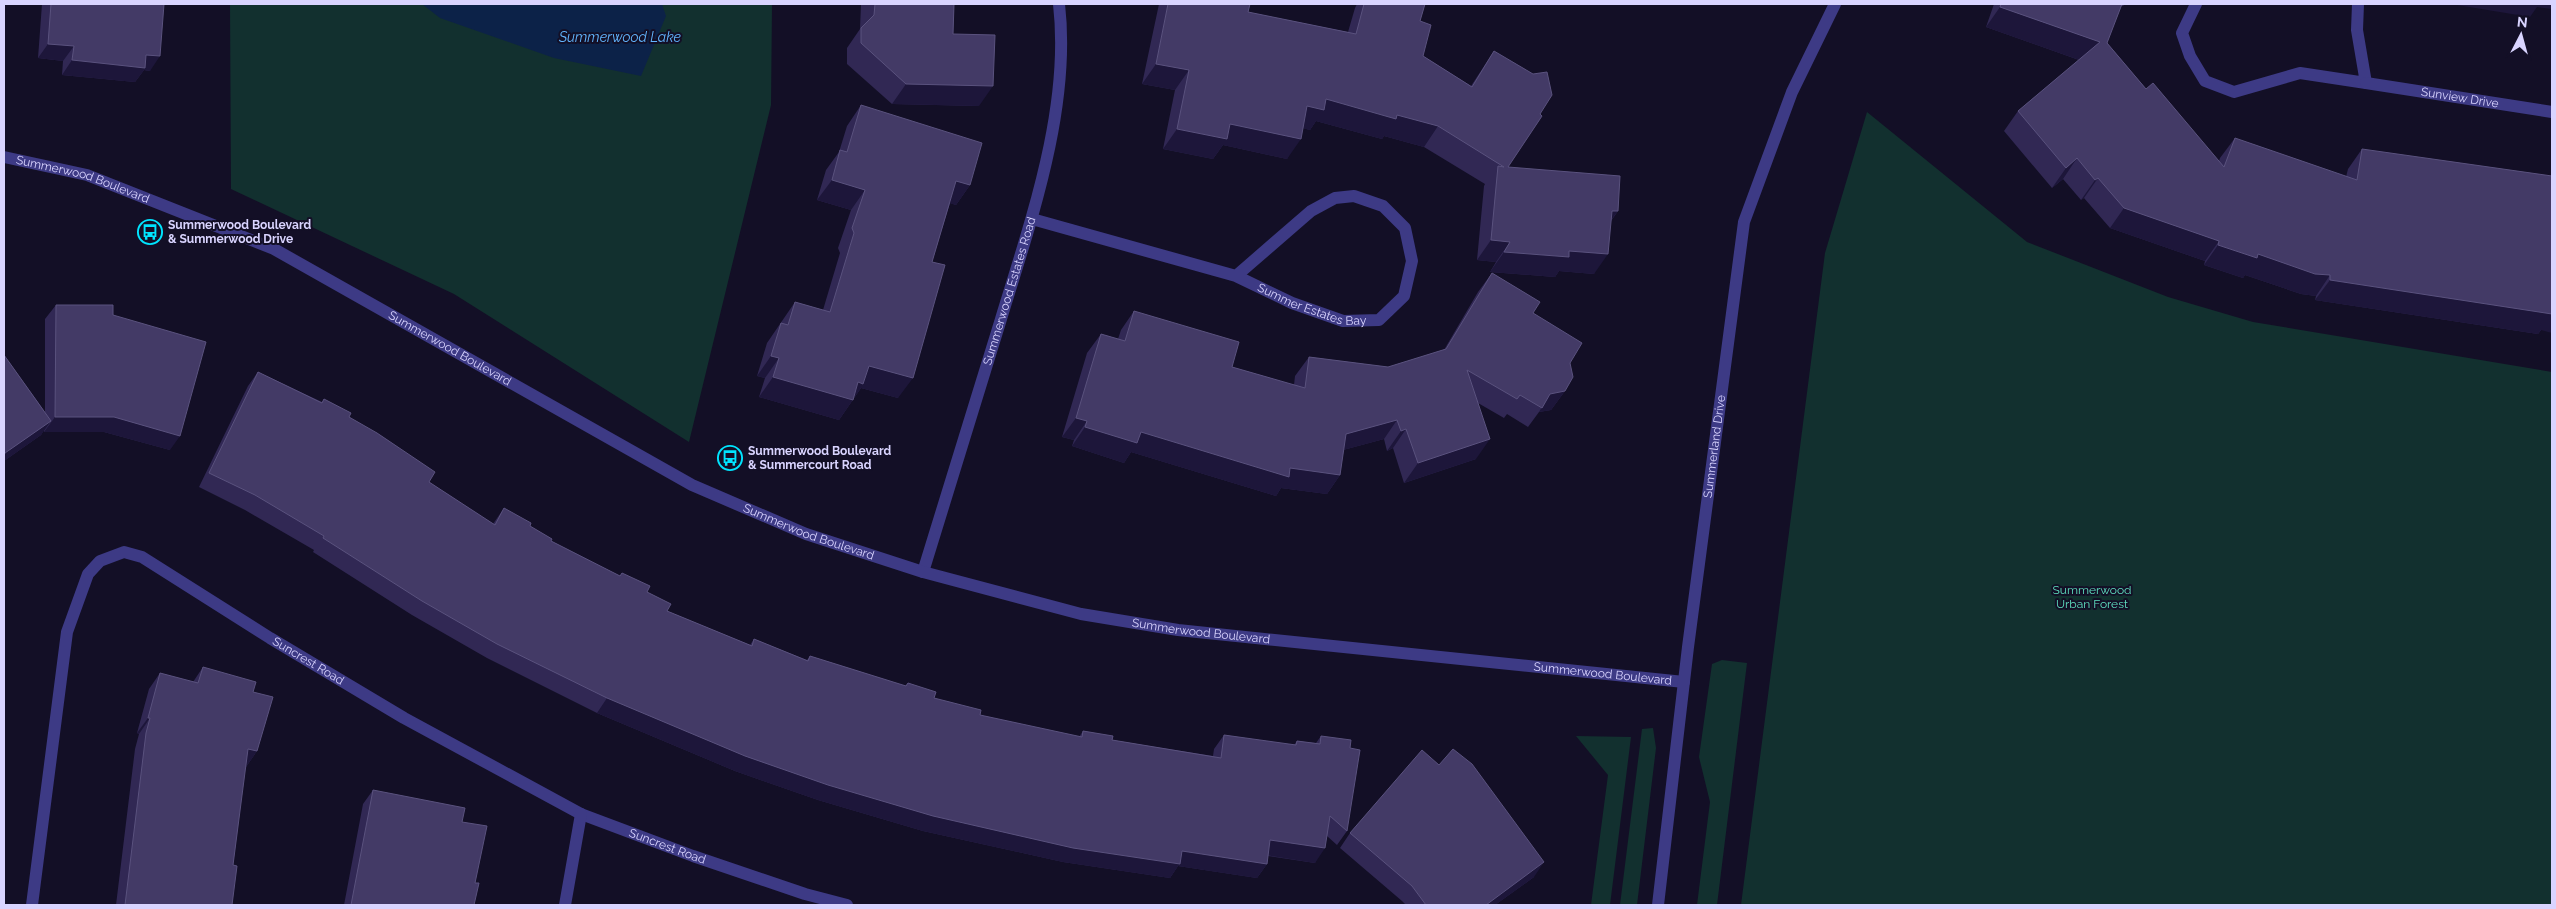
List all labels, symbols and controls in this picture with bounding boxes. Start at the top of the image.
north arrow [2496,10,2546,60]
text: N [2516,14,2529,31]
water label: Summerwood Lake [558,29,682,45]
street label: Sunview Drive [2420,85,2500,111]
street label: Summerwood Boulevard [15,153,151,206]
street label: Summerwood Estates Road [980,215,1039,367]
place label: Summerwood Boulevard & Summerwood Drive [168,218,311,246]
bus stop icon: Summerwood Boulevard & Summerwood Drive [137,219,163,245]
street label: Summer Estates Bay [1255,280,1367,328]
street label: Summerwood Boulevard [386,308,514,389]
street label: Summerland Drive [1701,394,1728,499]
place label: Summerwood Boulevard & Summercourt Road [748,444,891,472]
bus stop icon: Summerwood Boulevard & Summercourt Road [717,445,743,471]
street label: Summerwood Boulevard [741,501,876,563]
park label: Summerwood Urban Forest [2052,583,2132,611]
street label: Summerwood Boulevard [1131,616,1271,646]
street label: Suncrest Road [270,634,347,688]
street label: Summerwood Boulevard [1533,660,1673,688]
street label: Suncrest Road [627,826,708,867]

